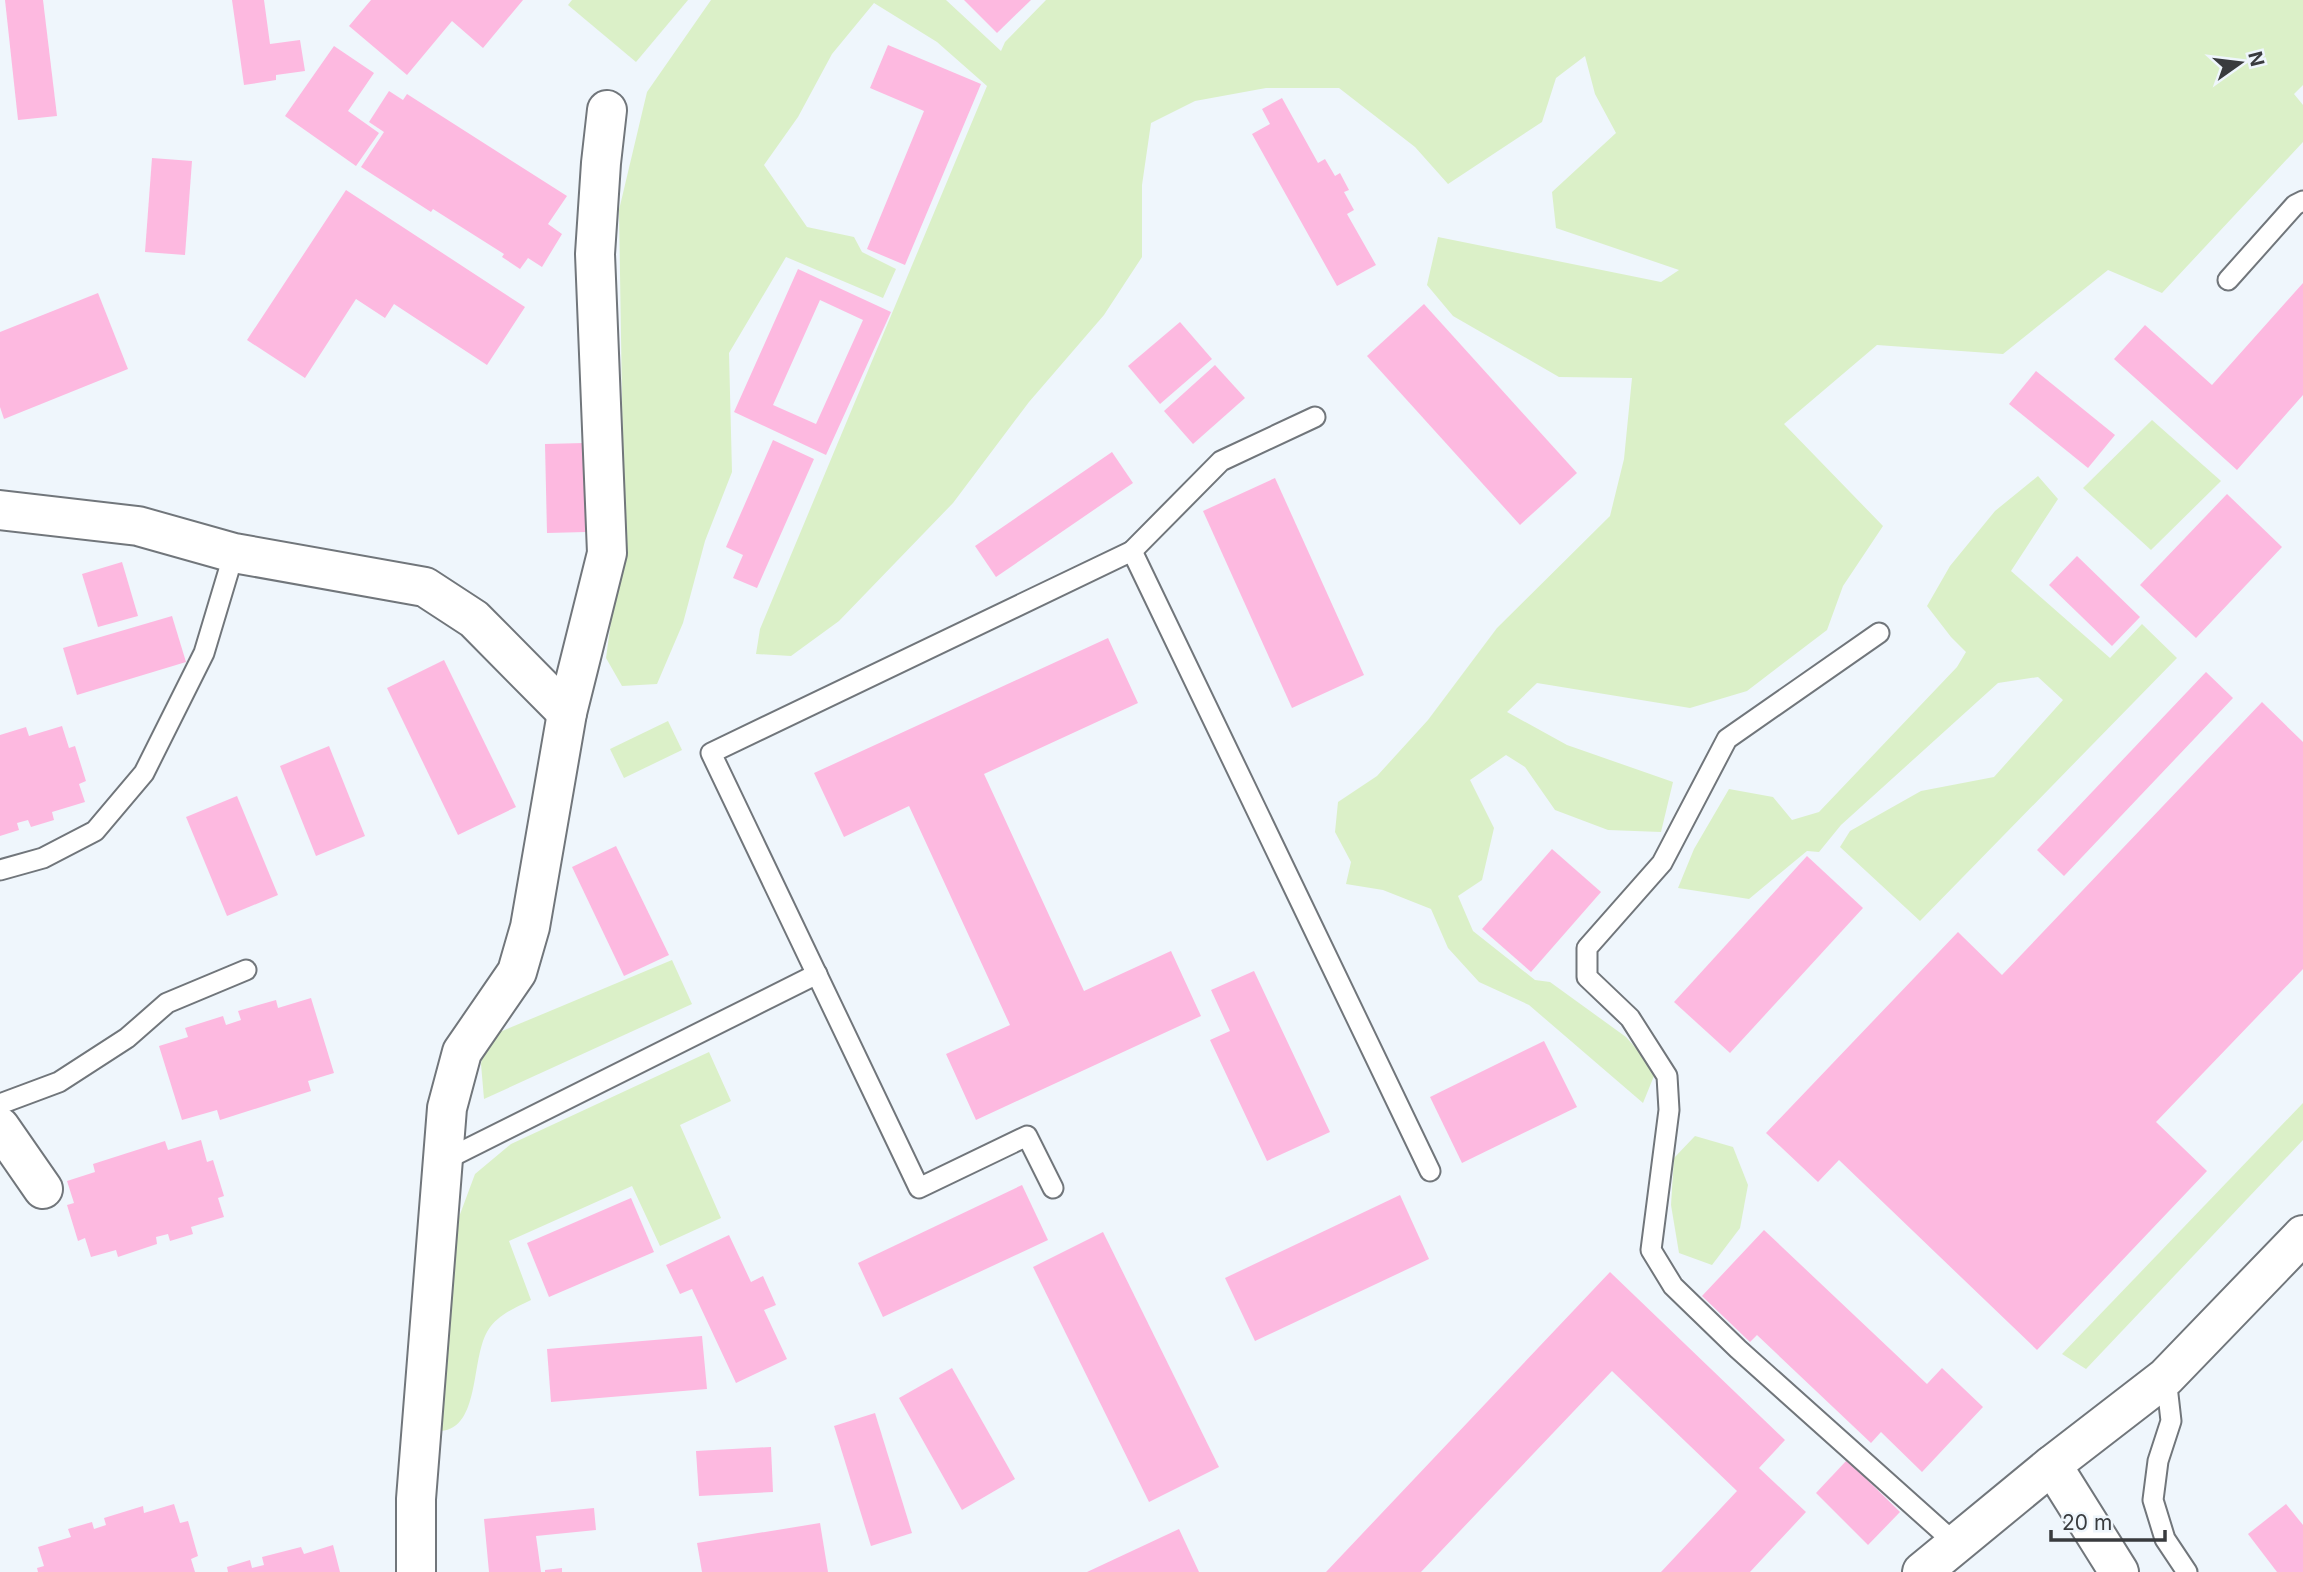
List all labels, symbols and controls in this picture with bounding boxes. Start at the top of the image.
north arrow [2205,28,2275,98]
text: N [2243,49,2269,69]
scale bar [2051,1498,2165,1542]
text: 20 m [2062,1510,2112,1535]

